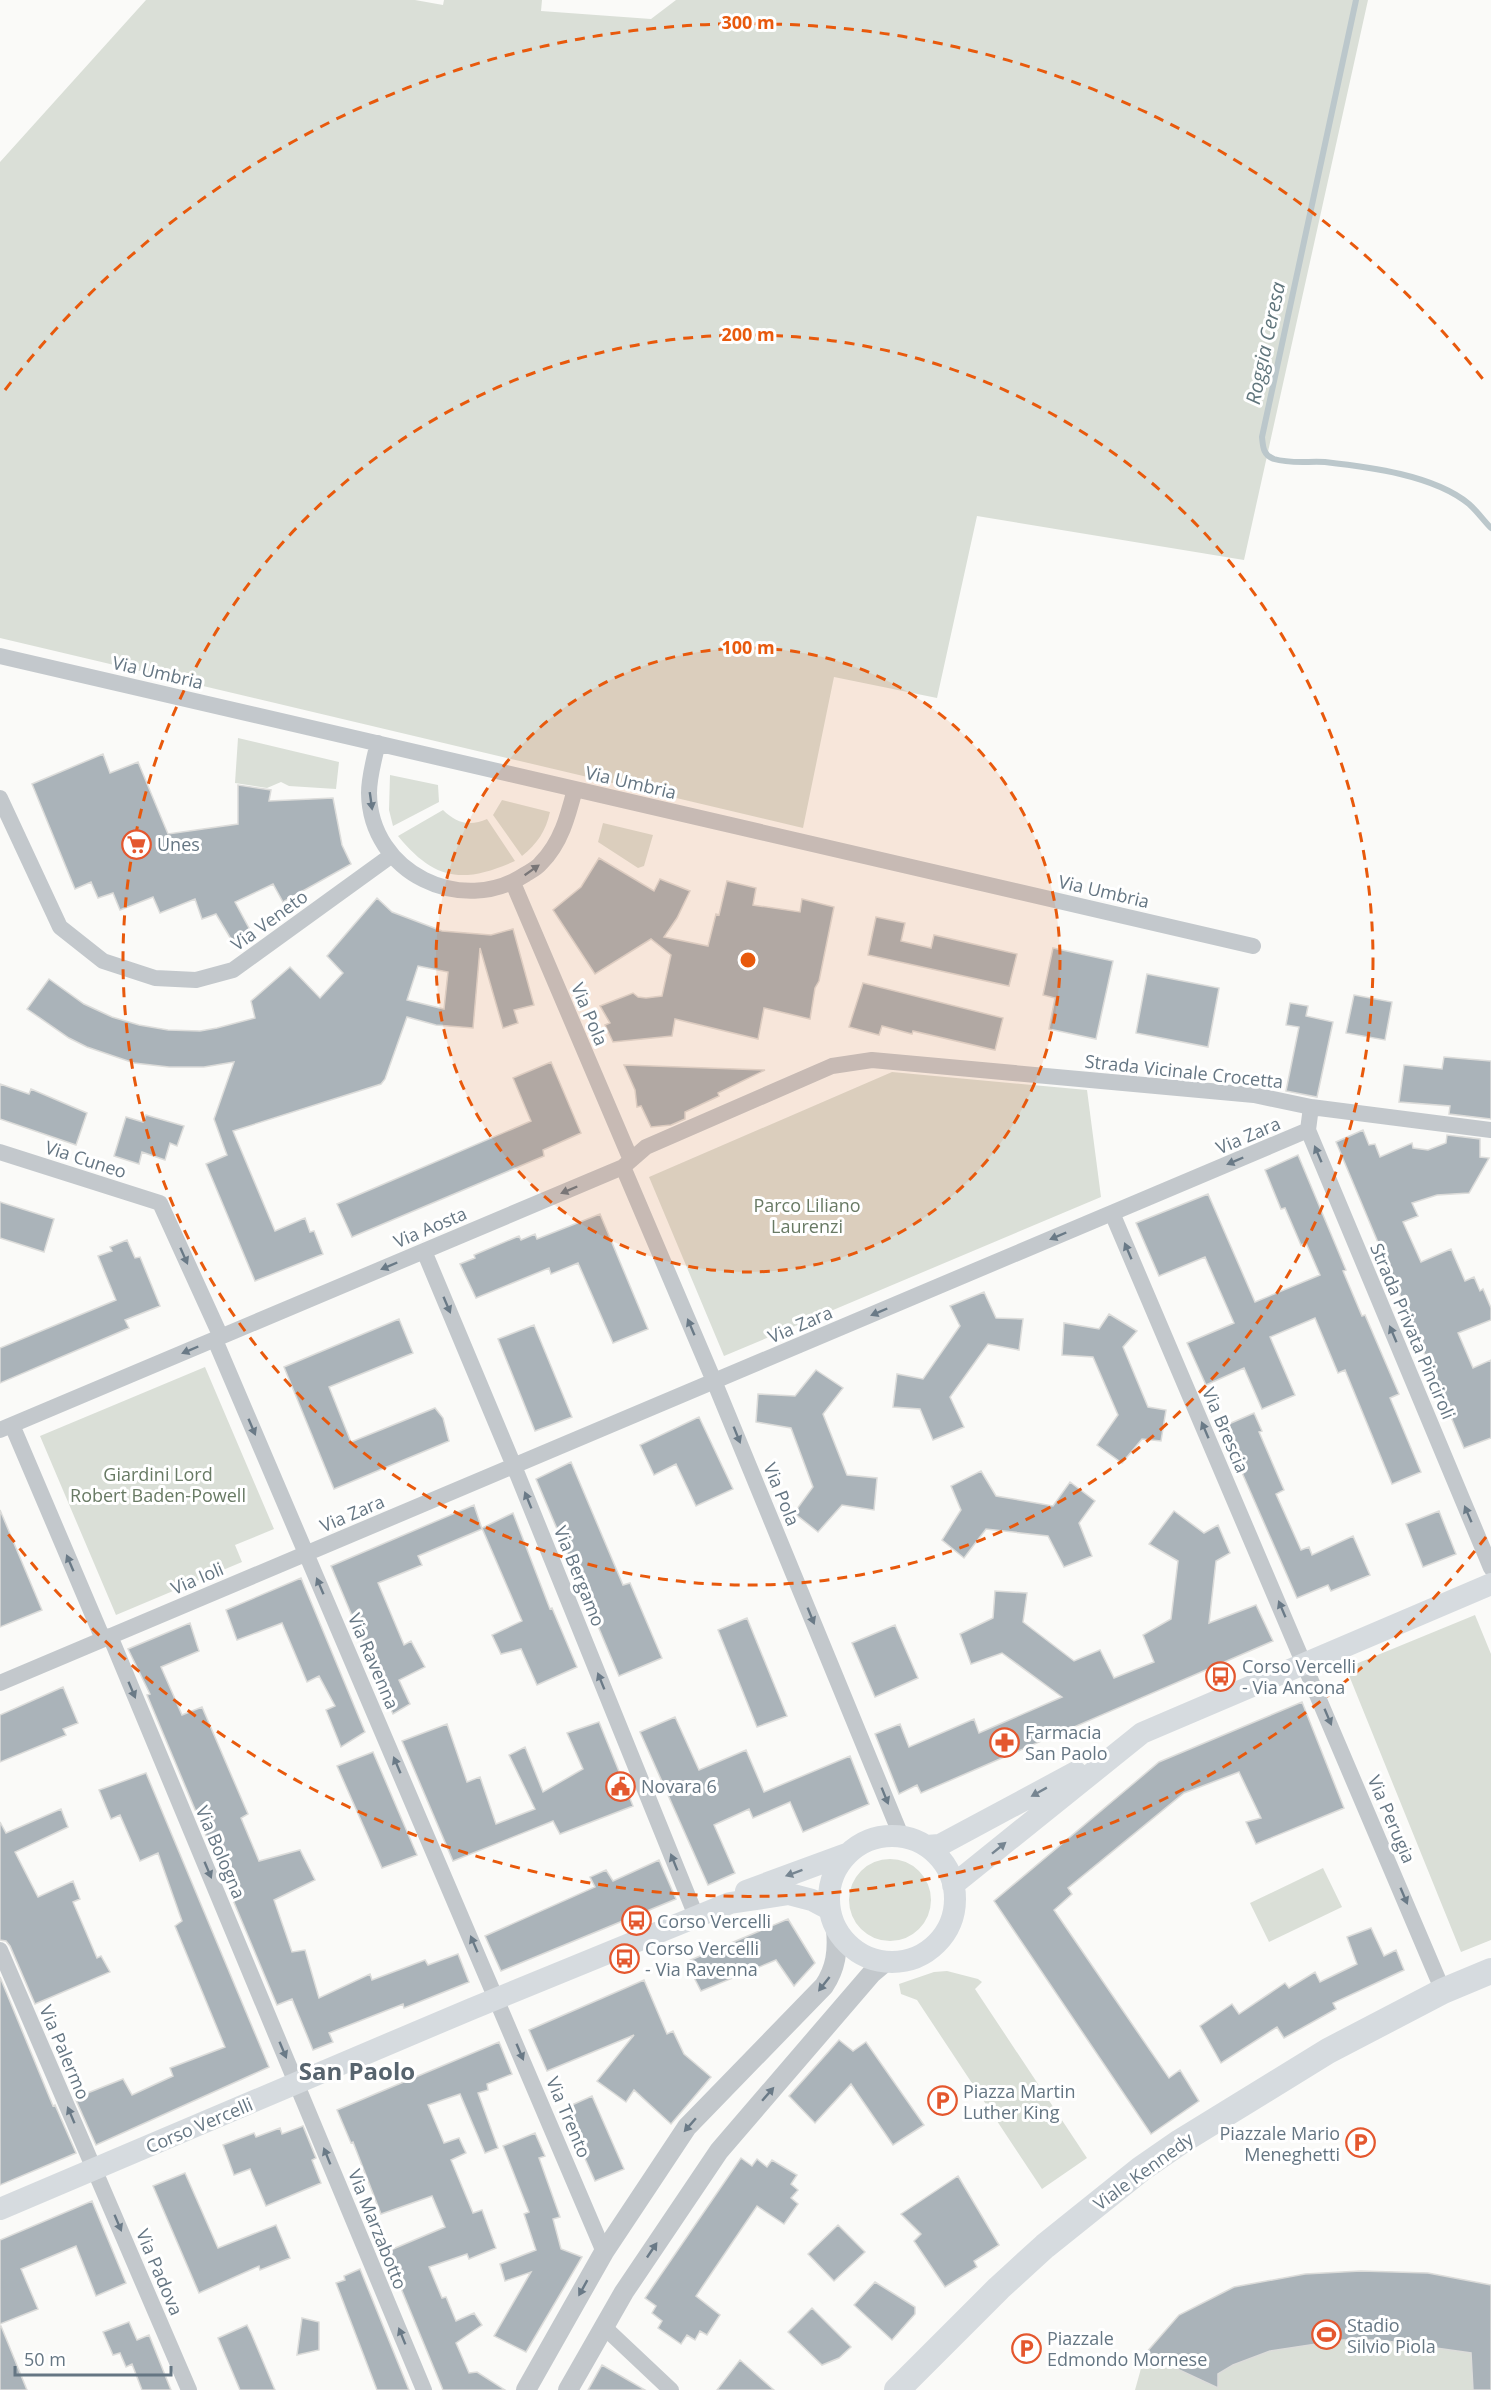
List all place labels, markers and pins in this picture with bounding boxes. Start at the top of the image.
supermarket icon: Unes [120,828,152,860]
place label: Unes [157,832,200,856]
centre of rings [738,950,758,970]
place label: Corso Vercelli - Via Ancona [1242,1654,1356,1699]
bus stop icon: Corso Vercelli - Via Ancona [1205,1660,1237,1692]
place label: Farmacia San Paolo [1025,1720,1108,1765]
pharmacy icon: Farmacia San Paolo [988,1726,1020,1758]
public building icon: Novara 6 [604,1770,636,1802]
place label: Novara 6 [641,1774,717,1798]
bus stop icon: Corso Vercelli [620,1905,652,1937]
place label: Corso Vercelli [657,1909,771,1933]
place label: Corso Vercelli - Via Ravenna [645,1936,759,1981]
bus stop icon: Corso Vercelli - Via Ravenna [608,1942,640,1974]
place label: Piazza Martin Luther King [963,2079,1075,2124]
parking icon: Piazza Martin Luther King [926,2085,958,2117]
place label: Piazzale Mario Meneghetti [1220,2121,1340,2166]
parking icon: Piazzale Mario Meneghetti [1345,2127,1377,2159]
place label: Stadio Silvio Piola [1347,2313,1436,2358]
sports icon: Stadio Silvio Piola [1310,2319,1342,2351]
place label: Piazzale Edmondo Mornese [1047,2326,1207,2371]
parking icon: Piazzale Edmondo Mornese [1010,2332,1042,2364]

